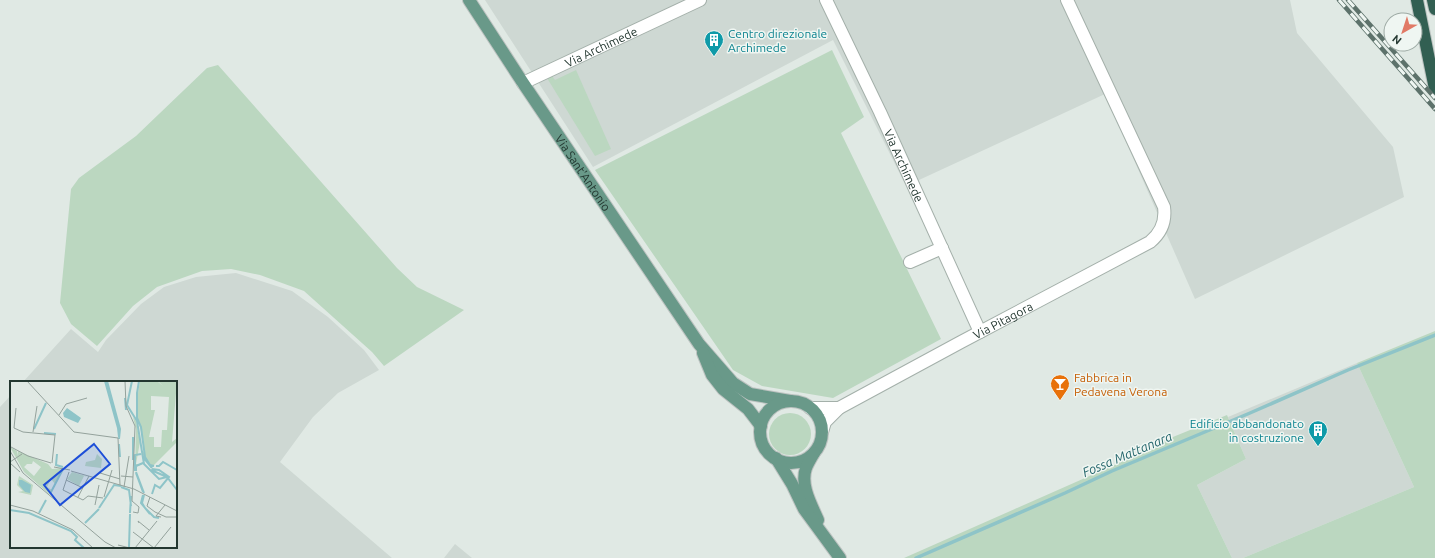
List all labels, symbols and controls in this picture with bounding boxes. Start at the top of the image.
north arrow [1383,12,1423,52]
street label: Via Archimede [563,24,639,69]
place label: Centro direzionale Archimede [728,27,827,54]
building icon: Centro direzionale Archimede [703,29,725,57]
text: N [1390,33,1404,47]
street label: Via Archimede [882,127,926,204]
street label: Via Sant'Antonio [553,132,614,213]
street label: Via Pitagora [971,299,1035,341]
place label: Fabbrica in Pedavena Verona [1074,371,1167,398]
bar icon: Fabbrica in Pedavena Verona [1049,373,1071,401]
inset map [10,381,177,548]
place label: Edificio abbandonato in costruzione [1190,417,1304,444]
building icon: Edificio abbandonato in costruzione [1307,419,1329,447]
water label: Fossa Mattanara [1080,429,1174,479]

